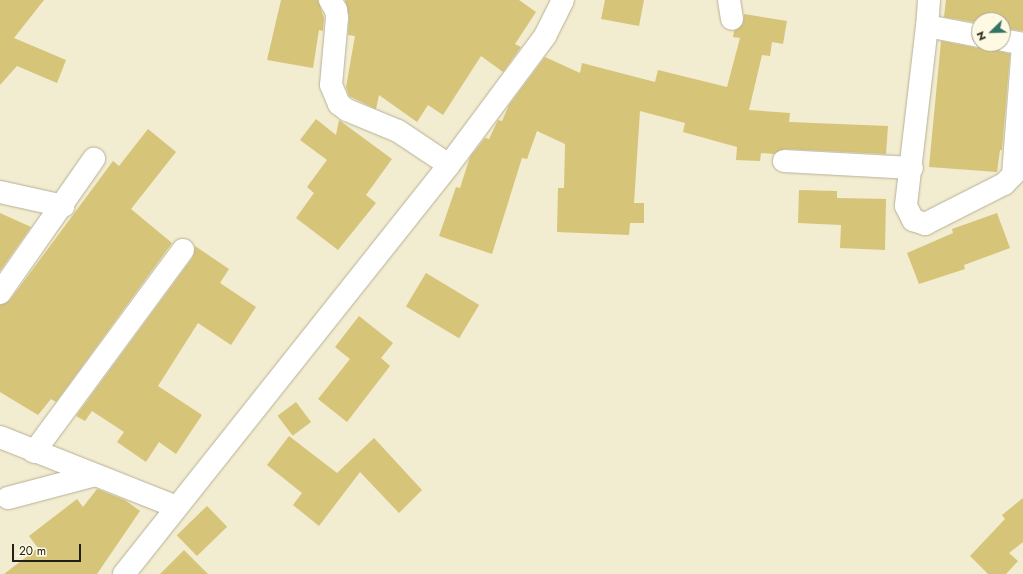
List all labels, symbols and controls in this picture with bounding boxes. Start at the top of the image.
north arrow [971,12,1011,52]
text: N [972,29,990,43]
scale bar [14,536,83,562]
text: 20 m [19,542,46,560]

